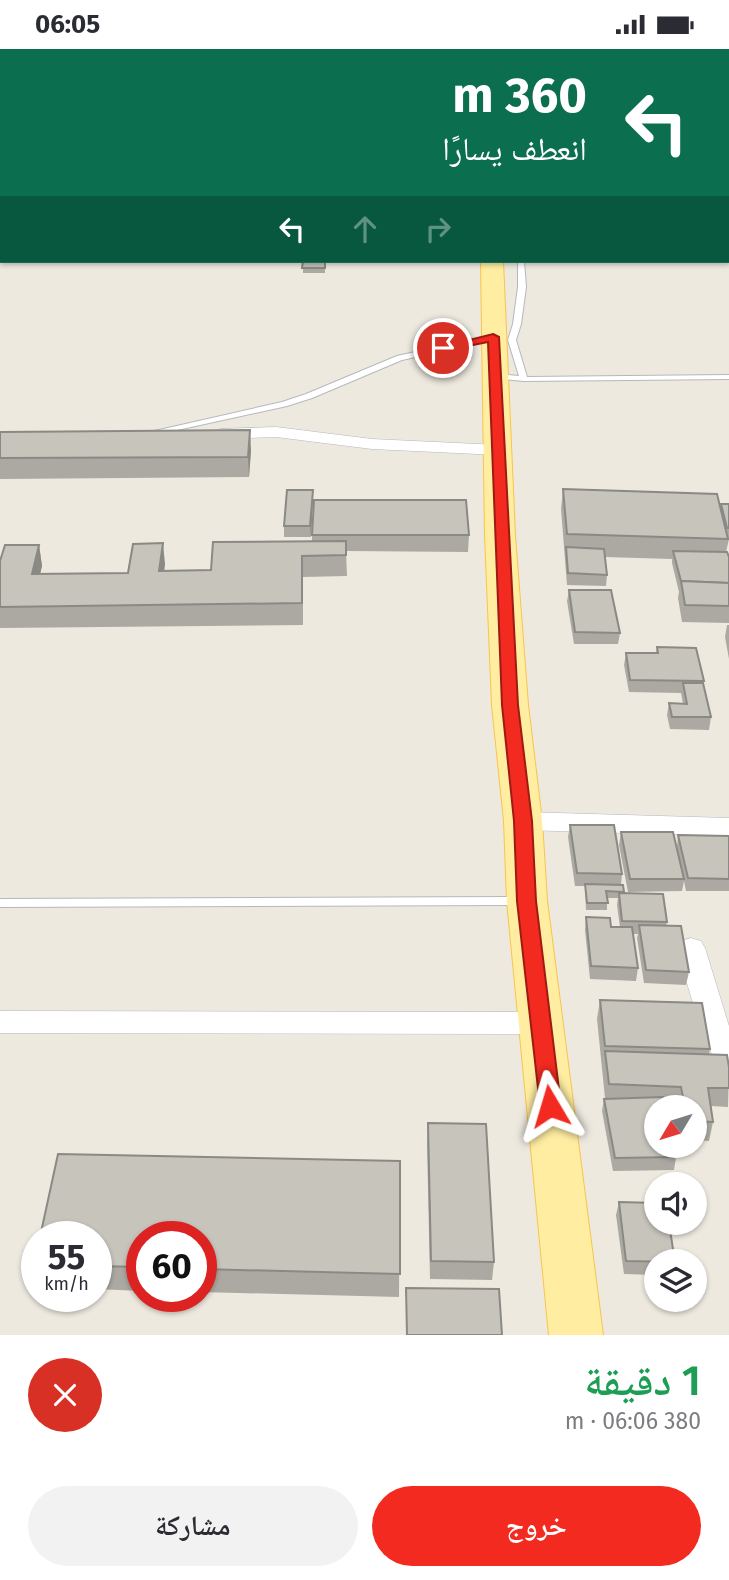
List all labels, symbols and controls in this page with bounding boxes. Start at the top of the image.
text: 06:05 [35,9,100,40]
text: 360 m [452,66,587,125]
icon: left [611,77,702,168]
text: انعطف يسارًا [442,130,587,168]
icon: left [273,210,311,248]
icon: ahead [346,210,384,248]
icon: right [419,210,457,248]
pin [413,318,473,378]
icon: arrive [424,329,462,367]
position arrow [513,1069,587,1143]
north arrow [644,1095,707,1159]
map controls [644,1095,707,1312]
button: sound [644,1172,707,1235]
speed limit sign: 60 [126,1221,217,1312]
text: 55 [48,1236,85,1278]
button: layers [644,1249,707,1312]
text: km/h [44,1273,89,1295]
text: 1 دقيقة [584,1356,701,1406]
button: close [28,1358,102,1432]
text: 380 m · 06:06 [565,1407,701,1435]
button: مشاركة [28,1486,358,1566]
button: خروج [372,1486,701,1566]

